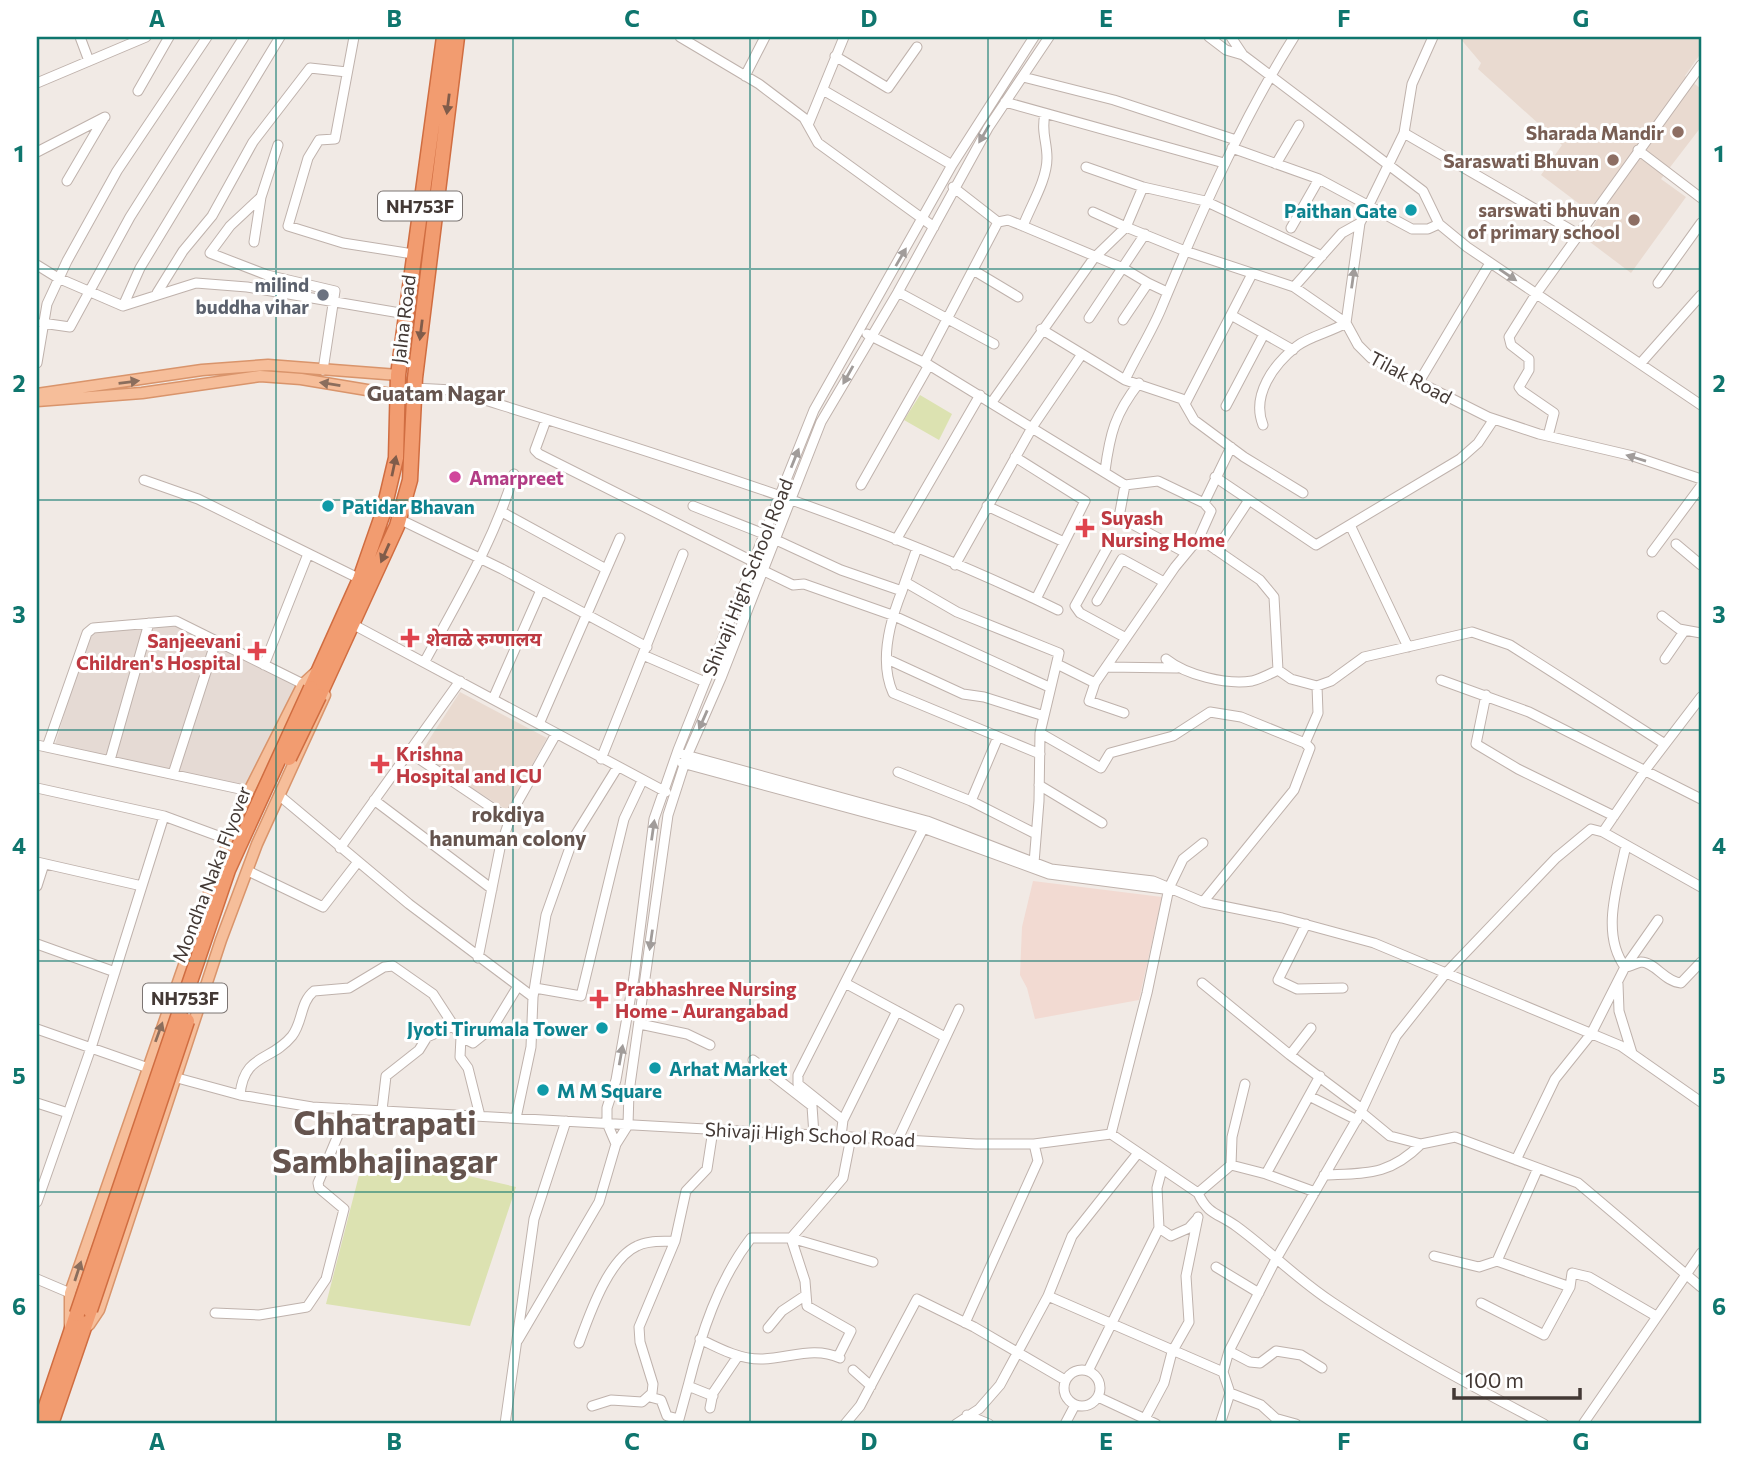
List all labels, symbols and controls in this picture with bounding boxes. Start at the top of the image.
text: A [149,4,166,32]
text: B [386,4,402,32]
text: C [624,4,640,32]
text: D [861,4,878,32]
text: E [1099,4,1113,32]
text: F [1337,4,1351,32]
text: G [1573,4,1589,32]
one-way arrow [443,94,454,116]
place label: Sharada Mandir [1526,121,1664,144]
marker: Sharada Mandir [1670,124,1686,140]
one-way arrow [978,125,990,144]
text: 1 [14,139,24,167]
text: 1 [1714,139,1724,167]
place label: Saraswati Bhuvan [1443,149,1599,172]
marker: Saraswati Bhuvan [1605,152,1621,168]
road number: NH753F [378,191,462,220]
place label: sarswati bhuvan of primary school [1468,198,1620,243]
place label: Paithan Gate [1284,199,1397,222]
marker: Paithan Gate [1403,202,1419,218]
marker: sarswati bhuvan of primary school [1626,212,1642,228]
one-way arrow [895,247,907,266]
one-way arrow [1347,266,1358,288]
one-way arrow [1499,268,1517,282]
place label: milind buddha vihar [196,273,309,318]
street label: Jalna Road [386,273,420,365]
marker: milind buddha vihar [315,287,331,303]
one-way arrow [415,319,426,341]
street label: Tilak Road [1366,346,1456,408]
one-way arrow [842,365,854,385]
text: 2 [12,369,26,397]
text: 2 [1712,369,1726,397]
one-way arrow [118,376,140,387]
one-way arrow [319,378,341,389]
district label: Guatam Nagar [367,380,506,405]
one-way arrow [789,447,800,468]
one-way arrow [1626,452,1647,462]
one-way arrow [389,455,400,477]
place label: Amarpreet [469,466,564,489]
marker: Amarpreet [447,469,463,485]
street label: Shivaji High School Road [697,475,797,679]
place label: Patidar Bhavan [342,495,475,518]
marker: Patidar Bhavan [320,498,336,514]
place label: Suyash Nursing Home [1101,506,1225,551]
marker: Suyash Nursing Home [1075,518,1095,538]
one-way arrow [380,543,391,564]
text: 3 [12,600,26,628]
text: 3 [1712,600,1726,628]
place label: शेवाळे रुग्णालय [426,627,543,650]
marker: शेवाळे रुग्णालय [400,628,420,648]
place label: Sanjeevani Children's Hospital [76,629,241,674]
marker: Sanjeevani Children's Hospital [247,641,267,661]
one-way arrow [697,709,708,730]
place label: Krishna Hospital and ICU [396,742,542,787]
marker: Krishna Hospital and ICU [370,754,390,774]
street label: Mondha Naka Flyover [167,782,255,966]
district label: rokdiya hanuman colony [429,801,587,850]
one-way arrow [647,819,658,841]
text: 4 [12,831,26,859]
text: 4 [1712,831,1726,859]
one-way arrow [645,929,656,951]
place label: Prabhashree Nursing Home - Aurangabad [615,977,797,1022]
road number: NH753F [143,984,227,1013]
marker: Prabhashree Nursing Home - Aurangabad [589,989,609,1009]
place label: Jyoti Tirumala Tower [407,1017,588,1040]
marker: Jyoti Tirumala Tower [594,1020,610,1036]
one-way arrow [153,1021,164,1042]
one-way arrow [615,1044,626,1066]
place label: Arhat Market [669,1057,787,1080]
marker: Arhat Market [647,1060,663,1076]
text: 5 [12,1061,26,1089]
text: 5 [1712,1061,1726,1089]
place label: M M Square [557,1079,662,1102]
marker: M M Square [535,1082,551,1098]
district label: Chhatrapati Sambhajinagar [272,1101,498,1180]
street label: Shivaji High School Road [704,1117,916,1151]
one-way arrow [73,1260,84,1281]
text: 6 [12,1292,26,1320]
text: 6 [1712,1292,1726,1320]
scale bar [1454,1356,1580,1400]
text: 100 m [1465,1367,1524,1392]
text: A [149,1427,166,1455]
text: B [386,1427,402,1455]
text: C [624,1427,640,1455]
text: D [861,1427,878,1455]
text: E [1099,1427,1113,1455]
text: F [1337,1427,1351,1455]
text: G [1573,1427,1589,1455]

